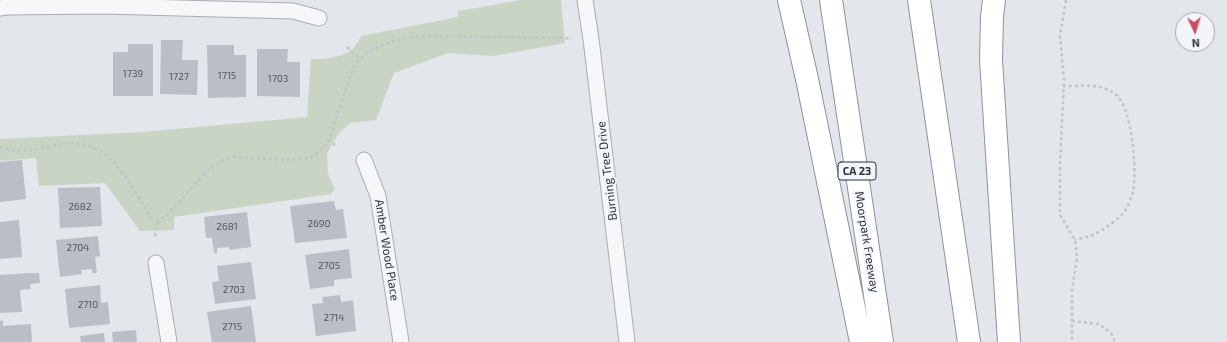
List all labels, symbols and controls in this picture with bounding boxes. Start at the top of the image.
north arrow [1175,12,1215,52]
text: N [1191,37,1200,50]
house number: 1739 [123,68,143,80]
house number: 1715 [218,70,236,82]
house number: 1727 [169,71,189,83]
house number: 1703 [268,73,288,85]
street label: Burning Tree Drive [594,121,620,221]
road number: CA 23 [838,162,876,180]
street label: Moorpark Freeway [852,190,882,294]
street label: Amber Wood Place [372,198,402,302]
house number: 2682 [68,201,92,213]
house number: 2690 [307,218,331,230]
house number: 2681 [216,221,238,233]
house number: 2704 [67,242,89,254]
house number: 2705 [318,260,340,272]
house number: 2703 [223,284,245,296]
house number: 2710 [78,299,98,311]
house number: 2714 [324,312,344,324]
house number: 2715 [222,321,242,333]

